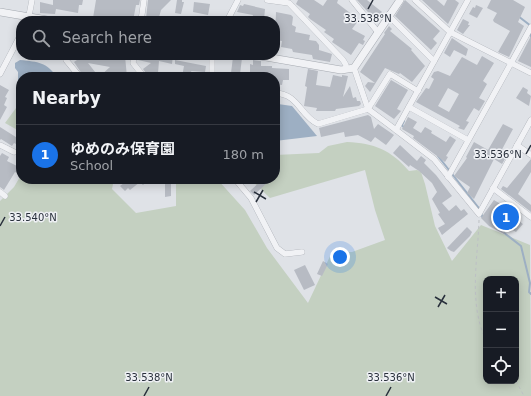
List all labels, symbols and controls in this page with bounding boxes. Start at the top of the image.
text: 33.538°N [344,13,392,24]
search box [16,16,280,60]
icon: search [30,27,52,49]
text: Search here [62,29,152,47]
text: Nearby [32,88,101,108]
text: ゆめのみ保育園 [70,140,175,158]
text: 1 [40,147,50,162]
text: 180 m [222,147,264,162]
text: 33.536°N [474,149,522,160]
text: School [70,158,113,173]
pin: 1 [493,202,519,232]
text: 33.540°N [9,212,57,223]
your location [330,247,350,267]
map controls [483,276,519,384]
button: + [483,276,519,312]
button: − [483,312,519,348]
button: locate [483,348,519,384]
text: 33.538°N [125,372,173,383]
text: 33.536°N [367,372,415,383]

